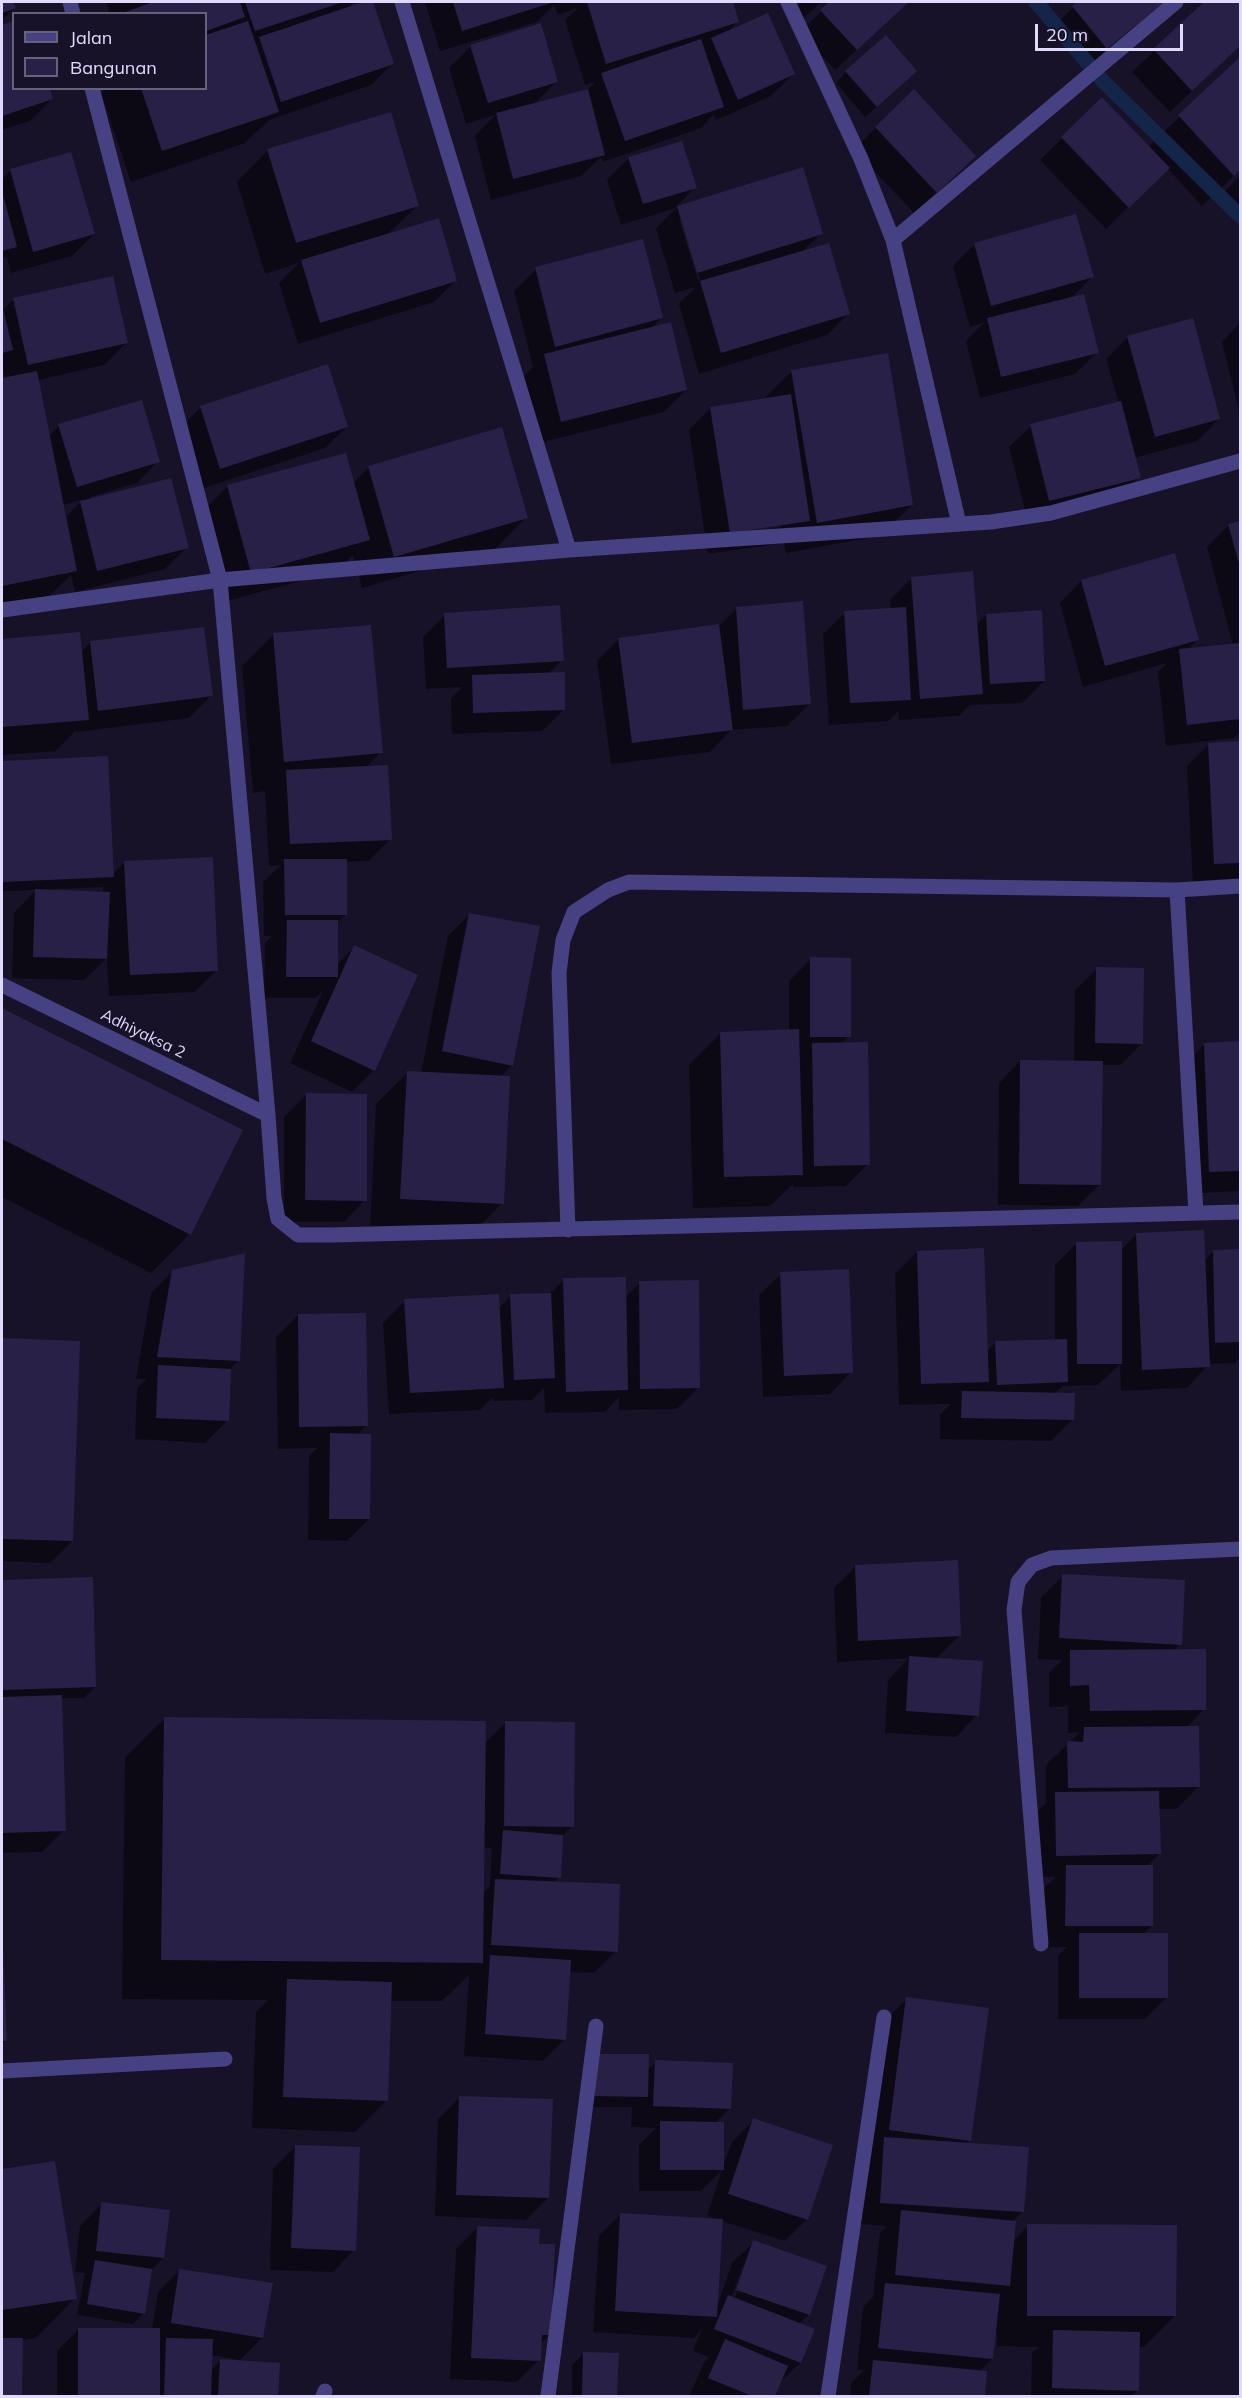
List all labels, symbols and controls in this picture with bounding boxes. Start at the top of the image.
legend [12,12,207,90]
scale bar [1038,12,1186,50]
text: 20 m [1046,23,1088,46]
text: Jalan [70,26,112,49]
text: Bangunan [70,56,157,79]
street label: Adhiyaksa 2 [98,1005,188,1063]

